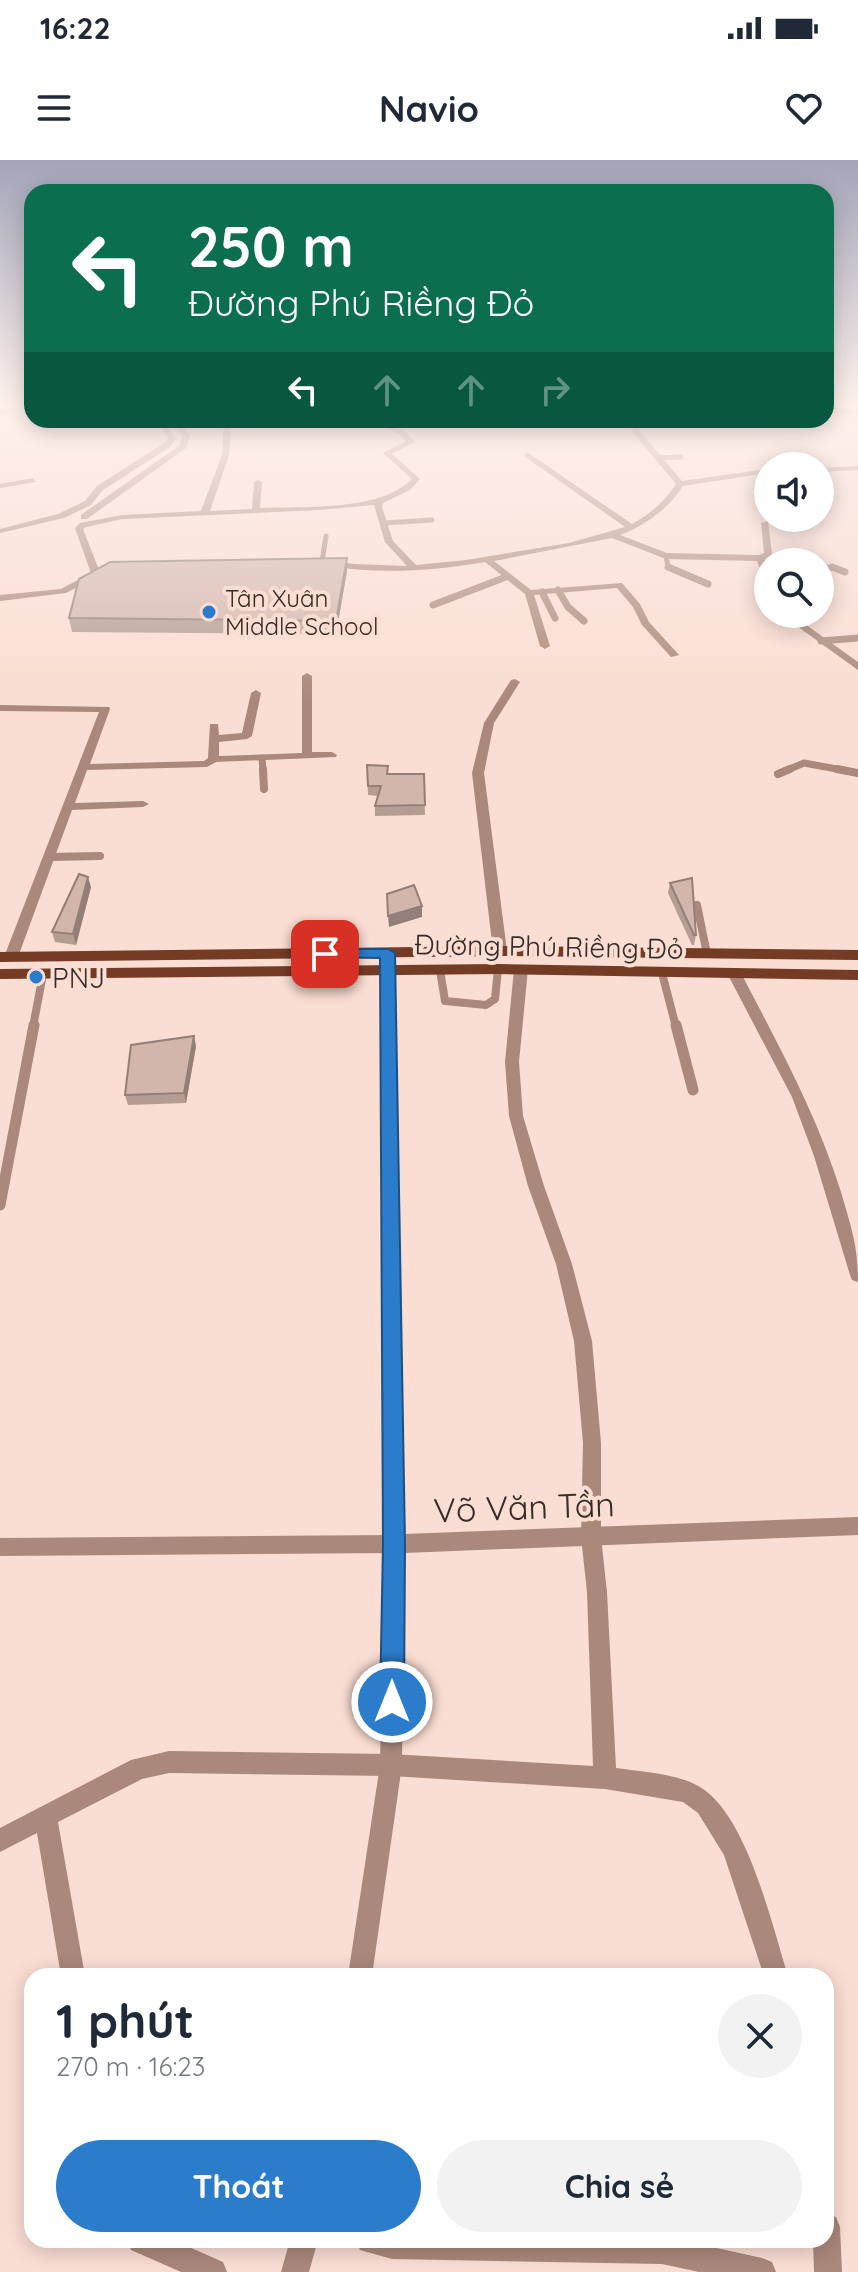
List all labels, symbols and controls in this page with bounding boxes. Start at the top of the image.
text: 16:22 [40,9,111,47]
icon: menu [32,86,76,130]
text: Navio [379,86,479,131]
icon: heart [782,86,826,130]
text: 250 m [188,211,354,281]
icon: left [56,216,160,320]
text: Đường Phú Riềng Đỏ [188,280,534,325]
icon: left [281,368,325,412]
icon: ahead [365,368,409,412]
icon: ahead [449,368,493,412]
icon: right [533,368,577,412]
map controls [754,452,834,628]
button: sound [754,452,834,532]
button: search [754,548,834,628]
place label: Tân Xuân Middle School [225,583,379,641]
marker: Tân Xuân Middle School [200,603,218,621]
pin [291,920,359,988]
street label: Đường Phú Riềng Đỏ [414,926,684,966]
icon: arrive [303,932,347,976]
place label: PNJ [52,960,105,995]
marker: PNJ [27,968,45,986]
street label: Võ Văn Tần [433,1482,615,1532]
position arrow [350,1660,434,1744]
text: 1 phút [56,1990,194,2050]
button: close [718,1994,802,2078]
text: 270 m · 16:23 [56,2050,205,2083]
button: Thoát [56,2140,421,2232]
button: Chia sẻ [437,2140,802,2232]

